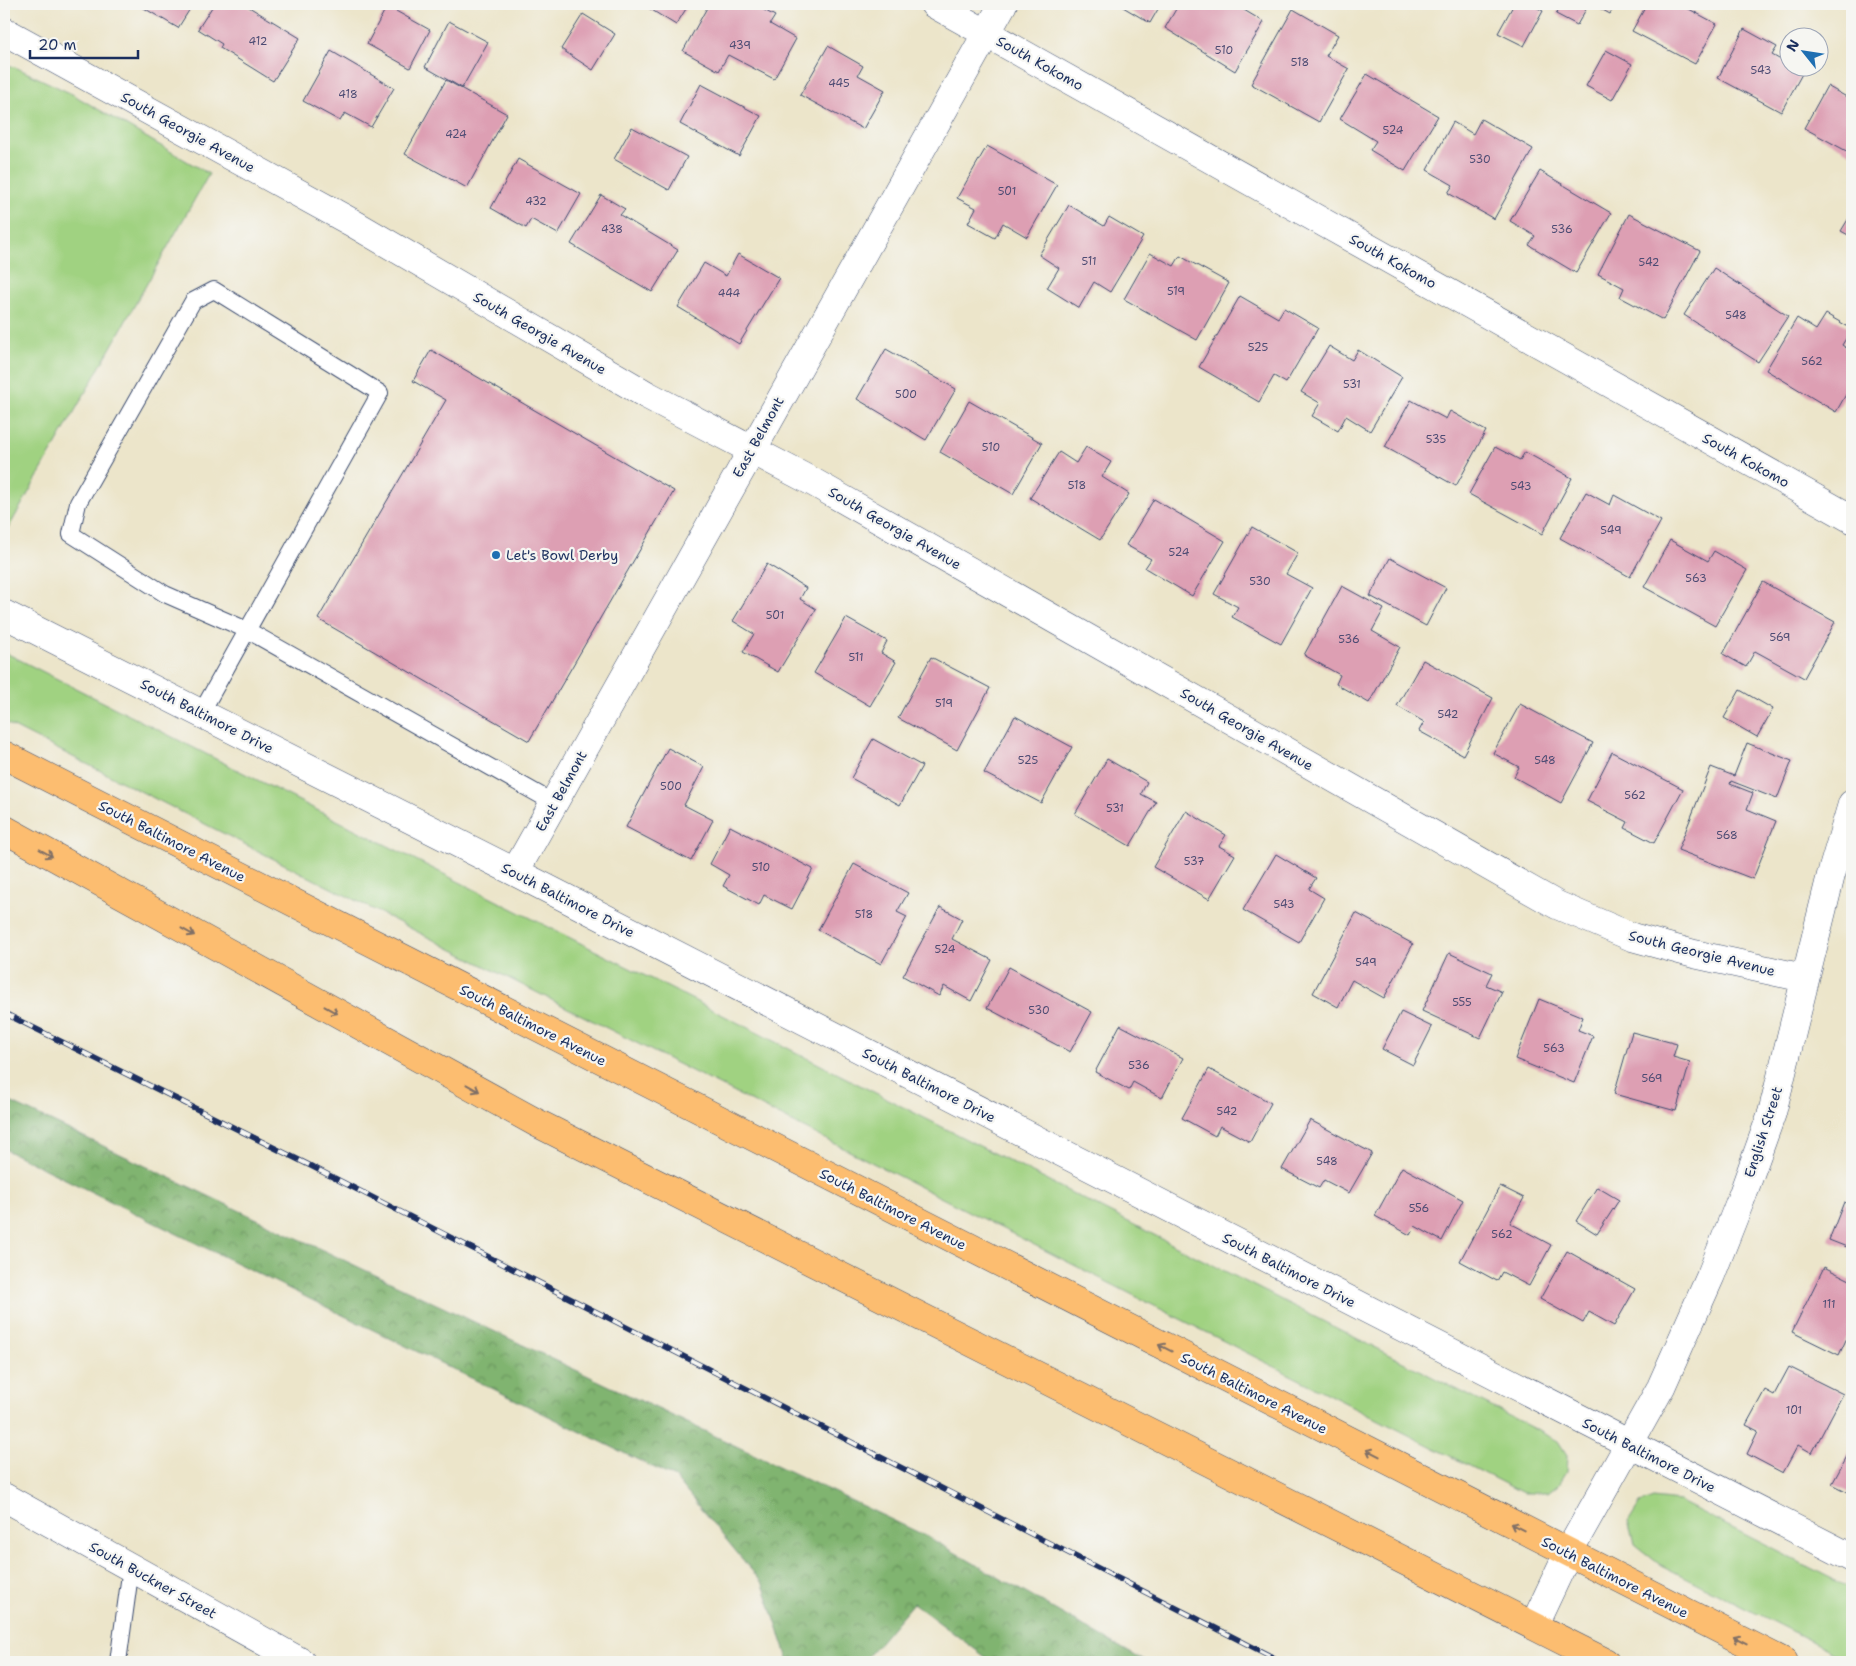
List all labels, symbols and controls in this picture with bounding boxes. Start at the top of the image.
scale bar [30,28,138,60]
north arrow [1778,28,1828,78]
street label: South Kokomo [993,32,1087,94]
house number: 412 [249,34,267,49]
text: 20 m [38,35,77,55]
text: N [1782,36,1803,55]
house number: 439 [729,38,751,53]
house number: 510 [1215,43,1233,58]
house number: 518 [1291,55,1309,70]
house number: 543 [1750,63,1772,78]
house number: 445 [828,76,850,91]
house number: 418 [338,87,358,102]
street label: South Georgie Avenue [118,88,258,176]
house number: 524 [1383,123,1404,138]
house number: 424 [445,127,467,142]
house number: 530 [1469,152,1491,167]
house number: 501 [998,184,1016,199]
house number: 432 [525,194,547,209]
house number: 438 [601,222,623,237]
house number: 536 [1551,222,1573,237]
street label: South Kokomo [1346,230,1440,292]
house number: 511 [1081,254,1097,269]
house number: 542 [1638,255,1660,270]
house number: 519 [1167,284,1185,299]
house number: 444 [718,286,741,301]
street label: South Georgie Avenue [470,288,610,378]
house number: 548 [1725,308,1747,323]
house number: 525 [1248,340,1268,355]
house number: 562 [1801,354,1823,369]
house number: 531 [1343,377,1361,392]
house number: 500 [895,387,917,402]
street label: East Belmont [728,393,788,481]
street label: South Kokomo [1699,429,1793,491]
house number: 535 [1426,432,1446,447]
house number: 510 [982,440,1000,455]
house number: 518 [1068,478,1086,493]
house number: 543 [1510,479,1532,494]
street label: South Georgie Avenue [825,483,965,573]
house number: 549 [1600,523,1622,538]
house number: 524 [1169,545,1190,560]
place label: Let's Bowl Derby [506,546,618,564]
marker: Let's Bowl Derby [490,549,502,561]
house number: 563 [1685,571,1707,586]
house number: 530 [1249,574,1271,589]
house number: 501 [766,608,784,623]
house number: 569 [1769,630,1791,645]
house number: 536 [1338,632,1360,647]
house number: 511 [848,650,864,665]
street label: South Baltimore Drive [137,675,277,757]
street label: South Georgie Avenue [1177,684,1317,774]
house number: 519 [935,696,953,711]
house number: 542 [1437,707,1459,722]
street label: East Belmont [531,747,591,835]
house number: 525 [1018,753,1038,768]
house number: 548 [1534,753,1556,768]
house number: 500 [660,779,682,794]
house number: 562 [1624,788,1646,803]
street label: South Baltimore Avenue [96,796,248,886]
house number: 531 [1106,801,1124,816]
house number: 568 [1716,828,1738,843]
one-way arrow [38,849,53,858]
house number: 537 [1184,854,1205,869]
street label: South Baltimore Drive [498,859,638,941]
house number: 510 [752,860,770,875]
house number: 543 [1273,897,1295,912]
house number: 518 [855,907,873,922]
street label: South Georgie Avenue [1627,926,1777,980]
one-way arrow [180,928,195,937]
house number: 524 [935,942,956,957]
house number: 549 [1355,955,1377,970]
street label: South Baltimore Avenue [457,980,609,1070]
house number: 555 [1452,995,1472,1010]
house number: 530 [1028,1003,1050,1018]
one-way arrow [323,1005,338,1015]
house number: 563 [1543,1041,1565,1056]
street label: South Baltimore Drive [859,1044,999,1126]
house number: 536 [1128,1058,1150,1073]
house number: 569 [1641,1071,1663,1086]
one-way arrow [465,1084,480,1093]
street label: English Street [1740,1084,1786,1180]
house number: 542 [1216,1104,1238,1119]
house number: 548 [1316,1154,1338,1169]
street label: South Baltimore Avenue [817,1164,969,1254]
house number: 556 [1409,1201,1429,1216]
house number: 562 [1491,1227,1513,1242]
street label: South Baltimore Drive [1219,1229,1359,1311]
house number: 111 [1822,1297,1836,1312]
one-way arrow [1158,1343,1173,1353]
street label: South Baltimore Avenue [1178,1348,1330,1438]
house number: 101 [1786,1403,1802,1418]
street label: South Baltimore Drive [1579,1414,1719,1496]
one-way arrow [1365,1448,1380,1458]
one-way arrow [1510,1522,1525,1531]
street label: South Baltimore Avenue [1539,1532,1691,1622]
street label: South Buckner Street [86,1537,220,1623]
one-way arrow [1733,1635,1748,1644]

